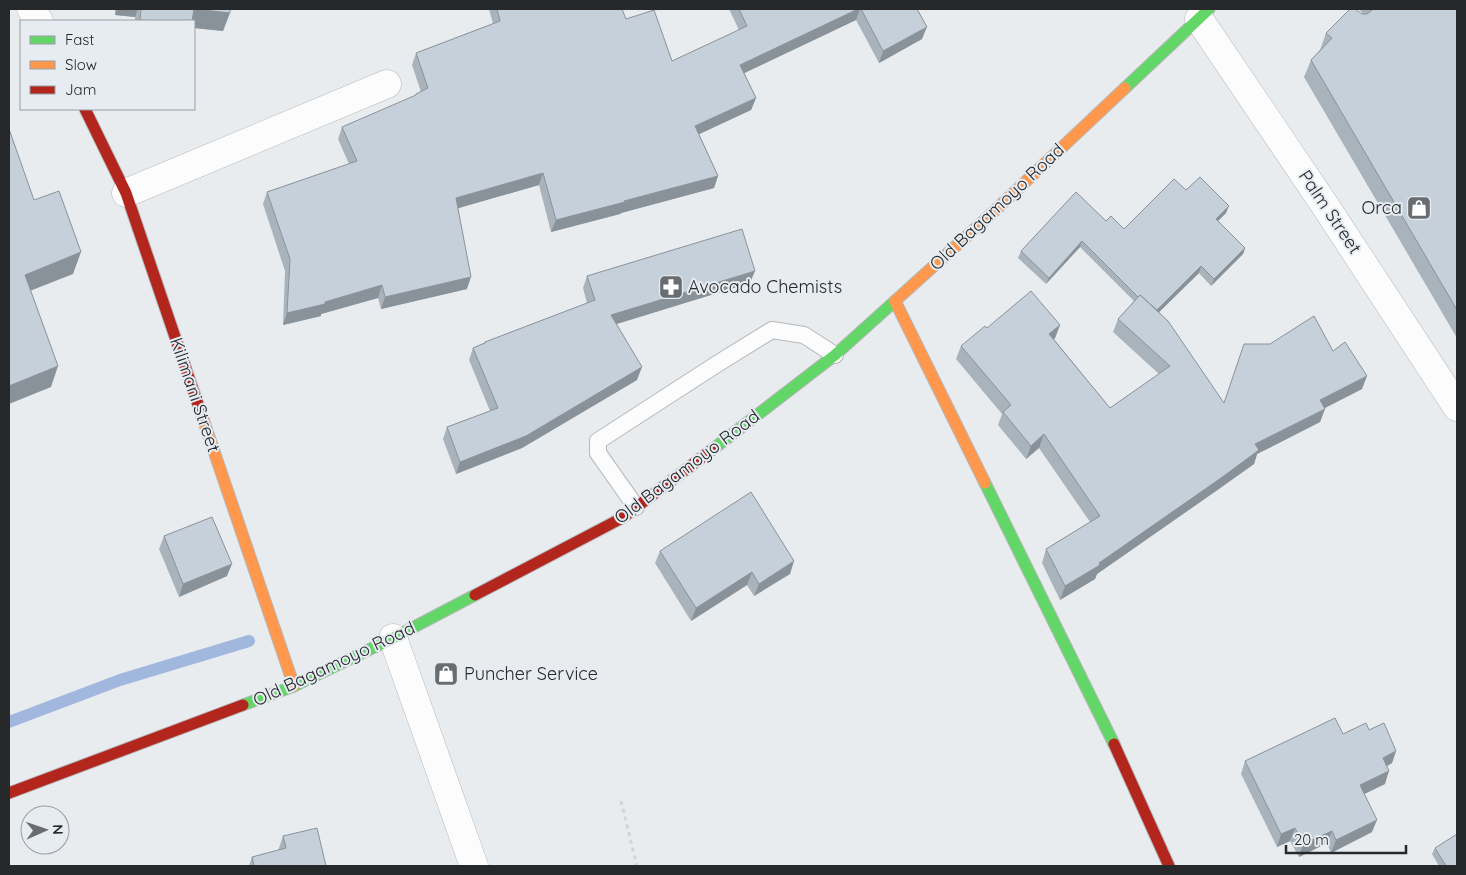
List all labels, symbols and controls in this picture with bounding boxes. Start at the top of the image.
legend [20,20,195,110]
text: Fast [65,30,94,49]
text: Slow [65,55,97,74]
text: Jam [65,80,96,99]
street label: Old Bagamoyo Road [924,138,1069,275]
street label: Palm Street [1294,165,1367,258]
shop icon: Orca [1406,195,1432,221]
place label: Orca [1361,196,1402,219]
pharmacy icon: Avocado Chemists [658,274,684,300]
place label: Avocado Chemists [688,275,842,298]
street label: Kilimani Street [165,335,226,455]
street label: Old Bagamoyo Road [609,404,764,529]
street label: Old Bagamoyo Road [249,616,418,711]
shop icon: Puncher Service [433,661,459,687]
place label: Puncher Service [464,662,598,685]
north arrow [20,805,70,855]
scale bar [1286,822,1406,854]
text: N [49,824,67,835]
text: 20 m [1294,830,1329,849]

